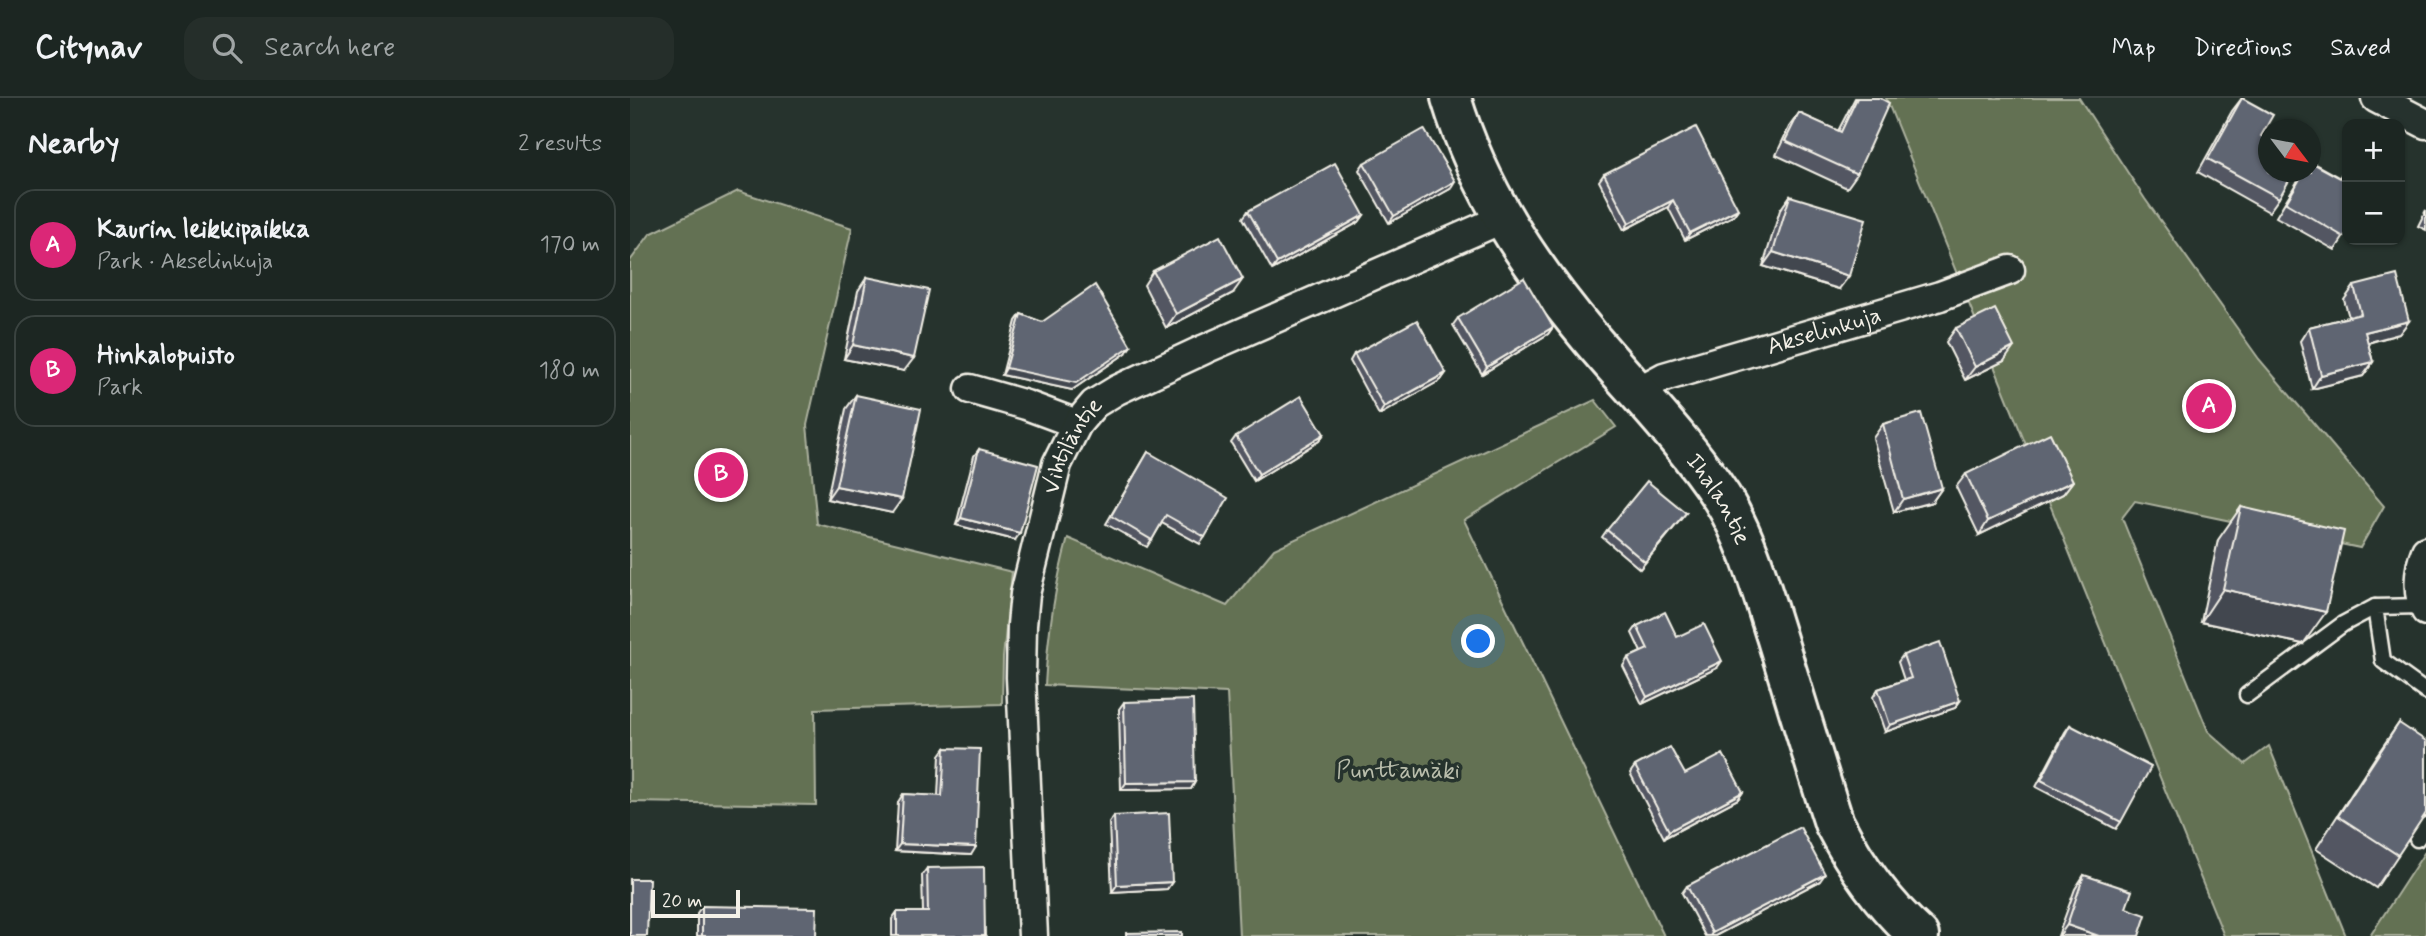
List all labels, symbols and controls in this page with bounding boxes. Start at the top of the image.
search box [184,17,674,80]
text: Citynav [35,26,142,70]
icon: search [208,29,246,67]
text: Search here [264,31,395,65]
text: Map [2112,33,2156,64]
text: Directions [2194,33,2292,64]
text: Saved [2330,33,2391,64]
north arrow [2258,119,2321,182]
map controls [2342,119,2405,245]
button: + [2342,119,2405,182]
text: Nearby [28,124,119,163]
text: 2 results [518,129,602,159]
button: − [2342,182,2405,245]
text: Kaurin leikkipaikka [97,213,310,247]
text: A [45,230,61,260]
text: 170 m [540,230,600,260]
text: Park · Akselinkuja [97,247,273,277]
street label: Akselinkuja [1763,300,1885,363]
text: Hinkalopuisto [97,339,235,373]
text: B [46,356,60,386]
text: 180 m [539,356,600,386]
text: Park [97,373,143,403]
pin: A [2186,380,2232,432]
street label: Vihtiläntie [1036,391,1110,498]
street label: Ihalantie [1678,447,1758,550]
pin: B [698,449,744,501]
your location [1461,624,1495,658]
park label: Punttamäki [1336,756,1460,787]
scale bar [651,887,740,919]
text: 20 m [662,889,702,914]

